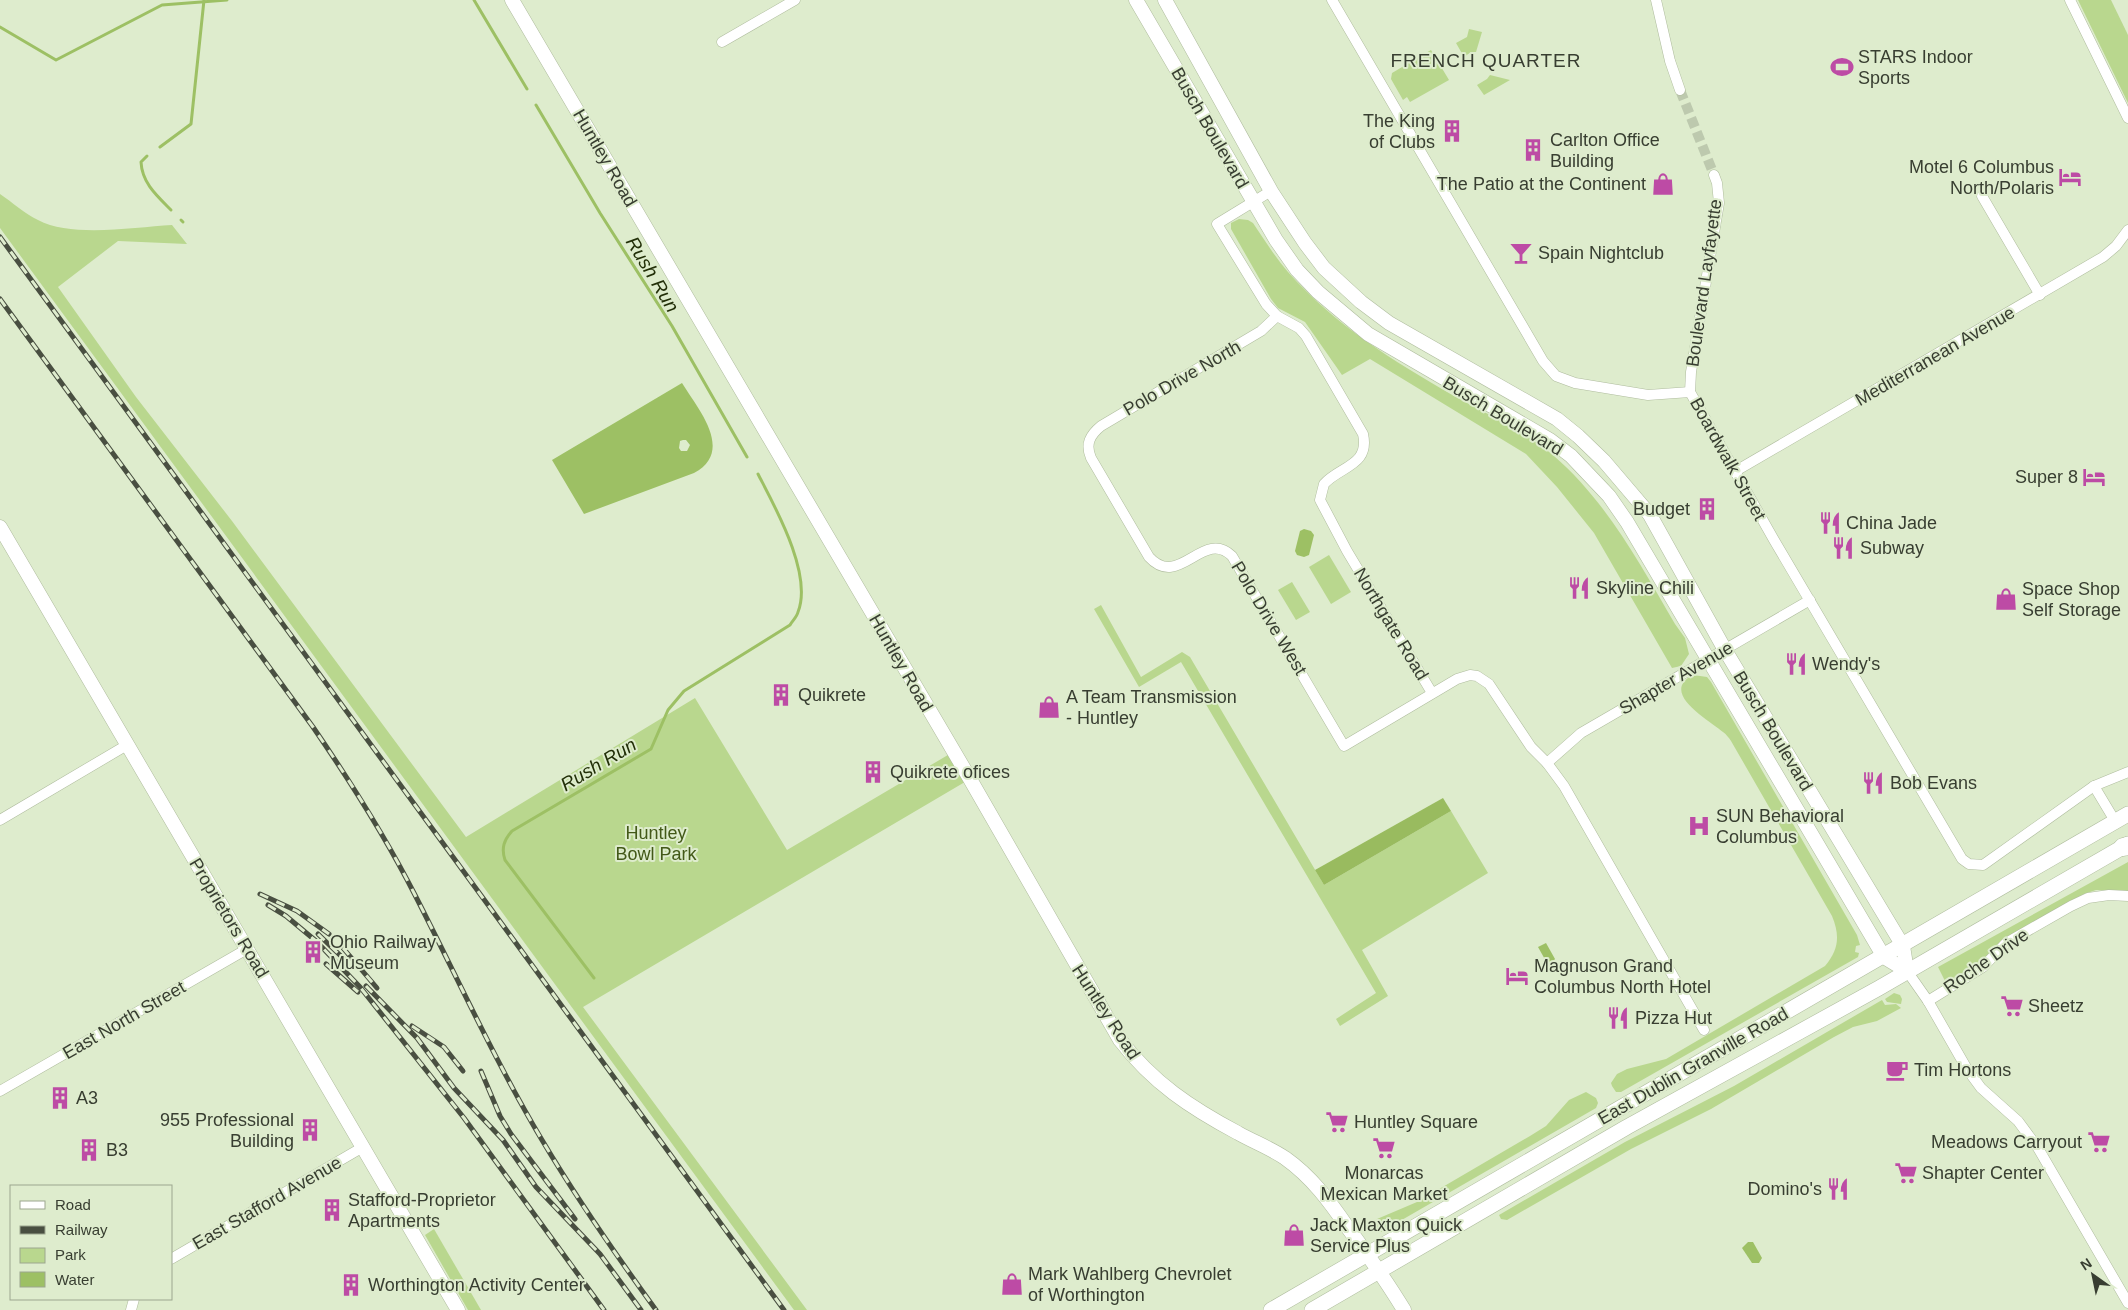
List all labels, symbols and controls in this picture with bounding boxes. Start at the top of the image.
place label: STARS Indoor Sports [1858,47,1973,88]
district label: FRENCH QUARTER [1391,50,1582,71]
sports icon: STARS Indoor Sports [1829,54,1855,80]
street label: Busch Boulevard [1167,64,1253,192]
street label: Huntley Road [569,106,641,210]
place label: The King of Clubs [1363,111,1435,152]
building icon: The King of Clubs [1439,118,1465,144]
place label: Carlton Office Building [1550,130,1660,171]
building icon: Carlton Office Building [1520,137,1546,163]
place label: Motel 6 Columbus North/Polaris [1909,157,2054,198]
hotel icon: Motel 6 Columbus North/Polaris [2057,164,2083,190]
shop icon: The Patio at the Continent [1650,171,1676,197]
place label: The Patio at the Continent [1437,174,1646,194]
street label: Boulevard Layfayette [1682,198,1726,368]
water label: Rush Run [622,233,683,316]
bar icon: Spain Nightclub [1508,240,1534,266]
place label: Spain Nightclub [1538,243,1664,263]
street label: Mediterranean Avenue [1852,302,2018,410]
street label: Polo Drive North [1120,336,1244,420]
street label: Busch Boulevard [1440,372,1566,460]
street label: Boardwalk Street [1686,394,1770,524]
hotel icon: Super 8 [2081,464,2107,490]
place label: Super 8 [2015,467,2078,487]
building icon: Budget [1694,496,1720,522]
place label: Budget [1633,499,1690,519]
restaurant icon: China Jade [1817,510,1843,536]
place label: China Jade [1846,513,1937,533]
restaurant icon: Subway [1830,535,1856,561]
place label: Subway [1860,538,1924,558]
street label: Polo Drive West [1227,558,1311,678]
street label: Northgate Road [1350,564,1432,684]
restaurant icon: Skyline Chili [1566,575,1592,601]
place label: Skyline Chili [1596,578,1694,598]
place label: Space Shop Self Storage [2022,579,2121,620]
shop icon: Space Shop Self Storage [1993,586,2019,612]
street label: Huntley Road [865,611,937,715]
street label: Shapter Avenue [1616,637,1736,719]
restaurant icon: Wendy's [1783,651,1809,677]
place label: Wendy's [1812,654,1880,674]
street label: Busch Boulevard [1729,668,1817,794]
building icon: Quikrete [768,682,794,708]
place label: Quikrete [798,685,866,705]
place label: A Team Transmission - Huntley [1066,687,1237,728]
shop icon: A Team Transmission - Huntley [1036,694,1062,720]
water label: Rush Run [557,734,640,795]
building icon: Quikrete ofices [860,759,886,785]
place label: Quikrete ofices [890,762,1010,782]
restaurant icon: Bob Evans [1860,770,1886,796]
place label: Bob Evans [1890,773,1977,793]
place label: SUN Behavioral Columbus [1716,806,1844,847]
hospital icon: SUN Behavioral Columbus [1686,813,1712,839]
park label: Huntley Bowl Park [615,823,698,864]
street label: Proprietors Road [185,855,273,981]
street label: Roche Drive [1940,924,2032,998]
place label: Ohio Railway Museum [330,932,436,973]
building icon: Ohio Railway Museum [300,939,326,965]
place label: Magnuson Grand Columbus North Hotel [1534,956,1711,997]
street label: Huntley Road [1068,961,1144,1063]
hotel icon: Magnuson Grand Columbus North Hotel [1504,963,1530,989]
street label: East North Street [59,977,189,1063]
supermarket icon: Sheetz [1999,993,2025,1019]
place label: Sheetz [2028,996,2084,1016]
street label: East Dublin Granville Road [1594,1003,1792,1129]
restaurant icon: Pizza Hut [1605,1005,1631,1031]
place label: Pizza Hut [1635,1008,1712,1028]
cafe icon: Tim Hortons [1884,1057,1910,1083]
place label: Tim Hortons [1914,1060,2011,1080]
building icon: A3 [47,1085,73,1111]
place label: A3 [76,1088,98,1108]
supermarket icon: Huntley Square [1324,1109,1350,1135]
place label: 955 Professional Building [160,1110,294,1151]
place label: Huntley Square [1354,1112,1478,1132]
building icon: 955 Professional Building [297,1117,323,1143]
supermarket icon: Meadows Carryout [2086,1129,2112,1155]
place label: Meadows Carryout [1931,1132,2082,1152]
supermarket icon: Monarcas Mexican Market [1371,1135,1397,1161]
building icon: B3 [76,1137,102,1163]
place label: B3 [106,1140,128,1160]
street label: East Stafford Avenue [189,1152,345,1254]
supermarket icon: Shapter Center [1893,1160,1919,1186]
place label: Monarcas Mexican Market [1320,1163,1448,1204]
place label: Shapter Center [1922,1163,2044,1183]
restaurant icon: Domino's [1825,1176,1851,1202]
place label: Domino's [1748,1179,1822,1199]
legend [10,1185,172,1300]
place label: Stafford-Proprietor Apartments [348,1190,496,1231]
text: Road [55,1196,91,1213]
building icon: Stafford-Proprietor Apartments [319,1197,345,1223]
place label: Jack Maxton Quick Service Plus [1310,1215,1463,1256]
text: Railway [55,1221,108,1238]
shop icon: Jack Maxton Quick Service Plus [1281,1222,1307,1248]
text: Park [55,1246,86,1263]
north arrow [2068,1250,2118,1300]
text: N [2077,1255,2095,1274]
place label: Mark Wahlberg Chevrolet of Worthington [1028,1264,1231,1305]
text: Water [55,1271,94,1288]
shop icon: Mark Wahlberg Chevrolet of Worthington [999,1271,1025,1297]
building icon: Worthington Activity Center [338,1272,364,1298]
place label: Worthington Activity Center [368,1275,585,1295]

